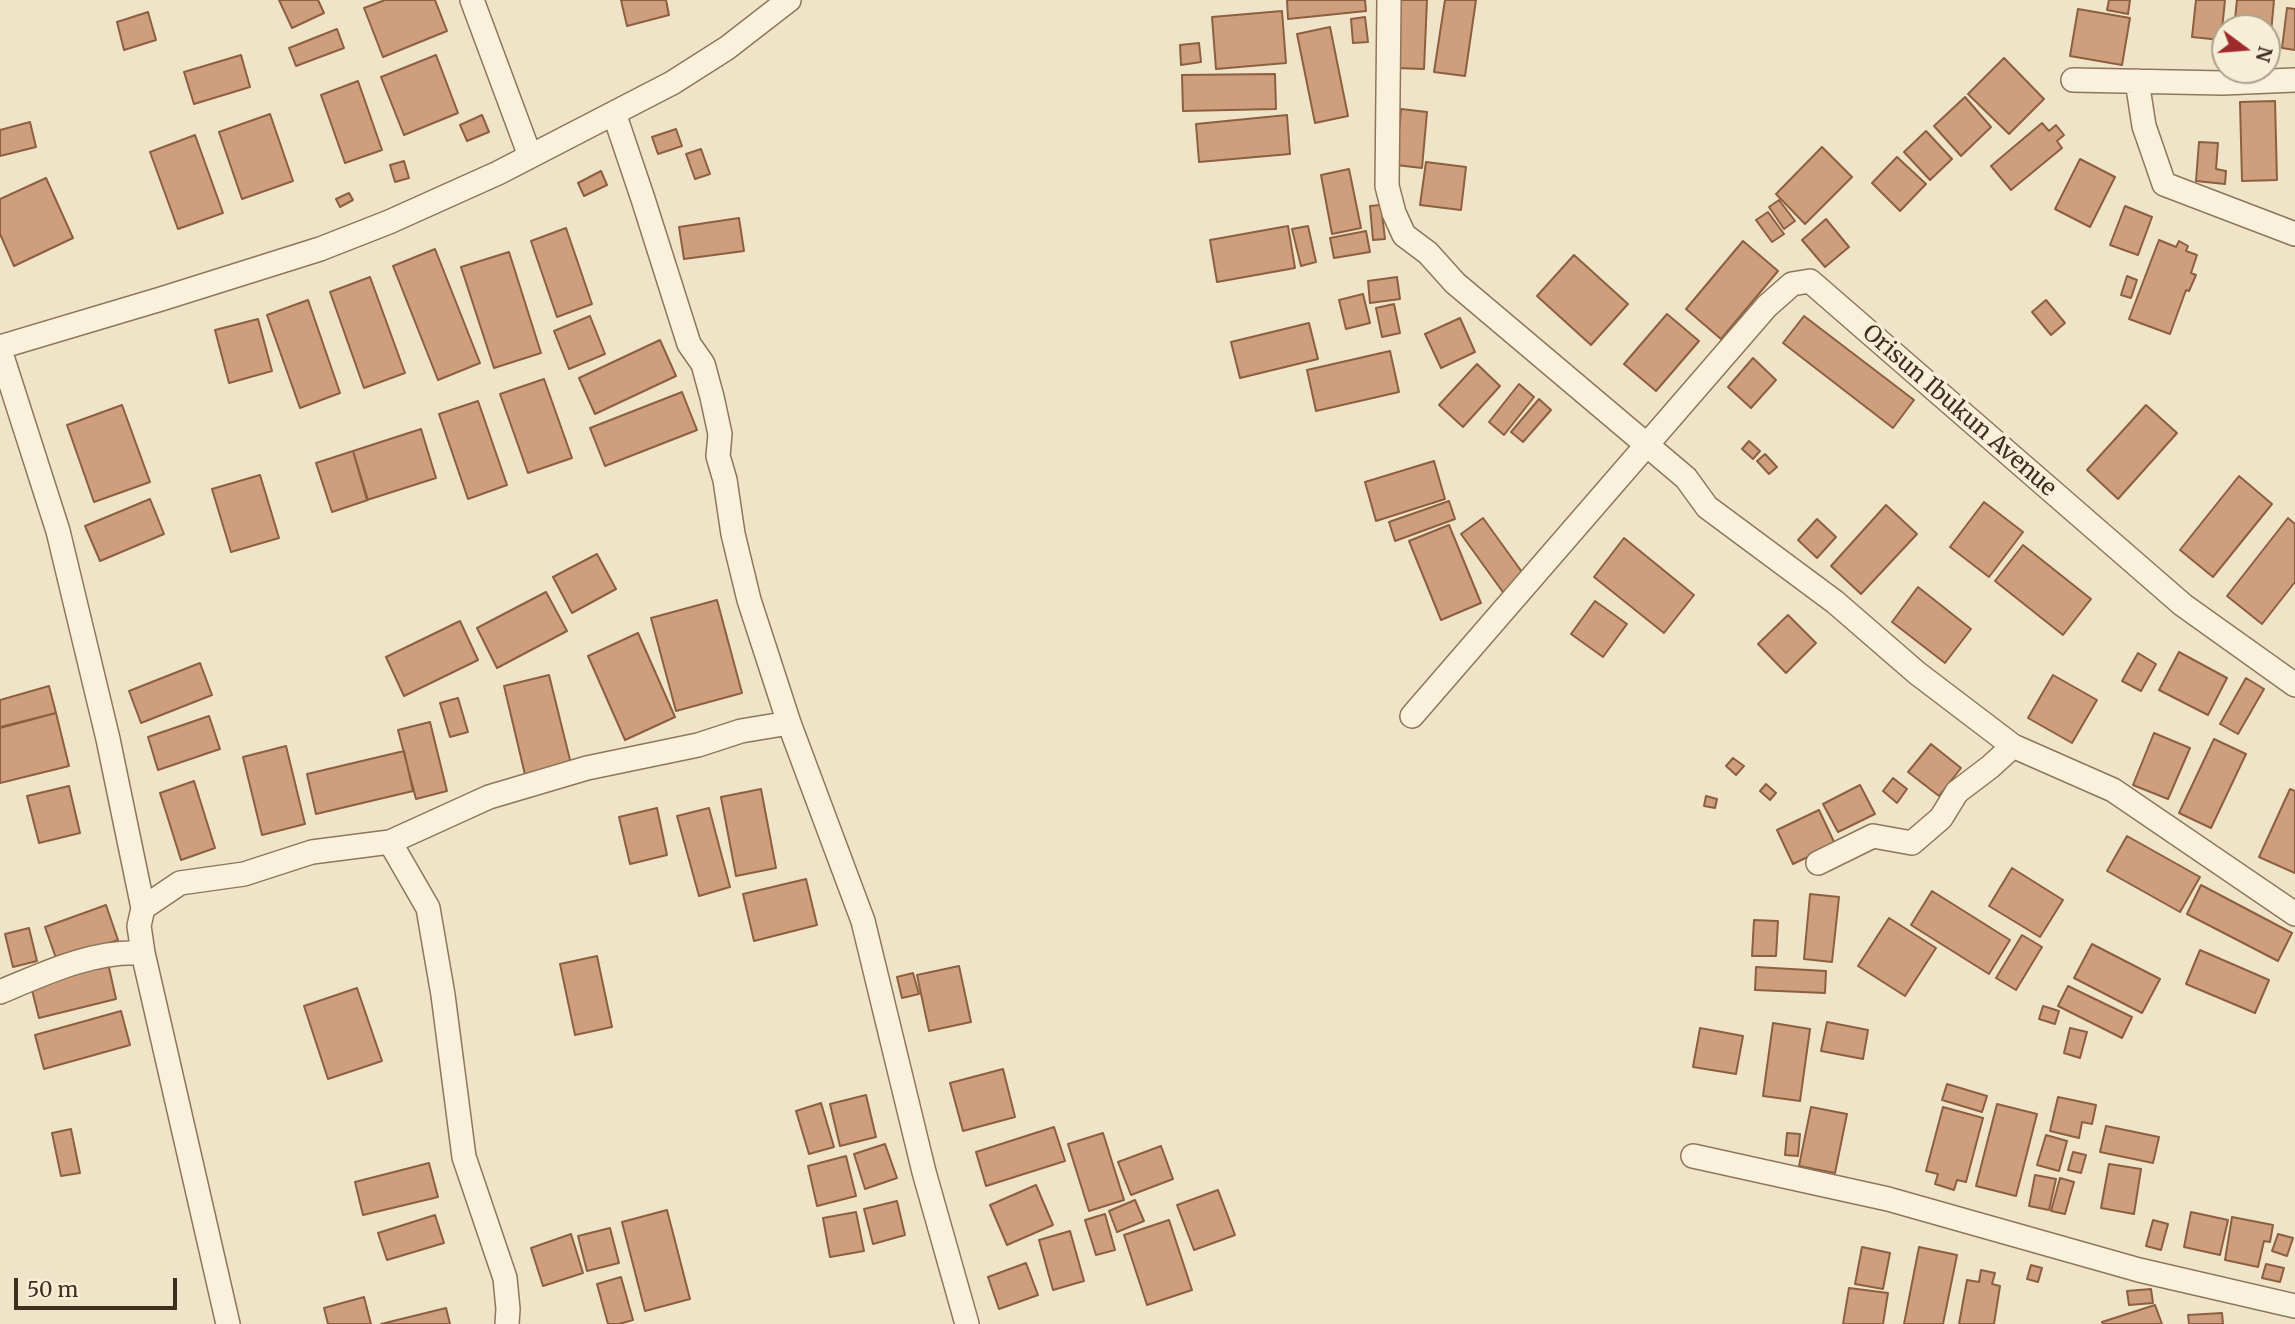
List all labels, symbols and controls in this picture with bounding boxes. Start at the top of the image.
north arrow [2211,14,2281,84]
text: N [2251,44,2278,65]
street label: Orisun Ibukun Avenue [1857,319,2061,503]
scale bar [18,1264,180,1308]
text: 50 m [27,1276,78,1303]

